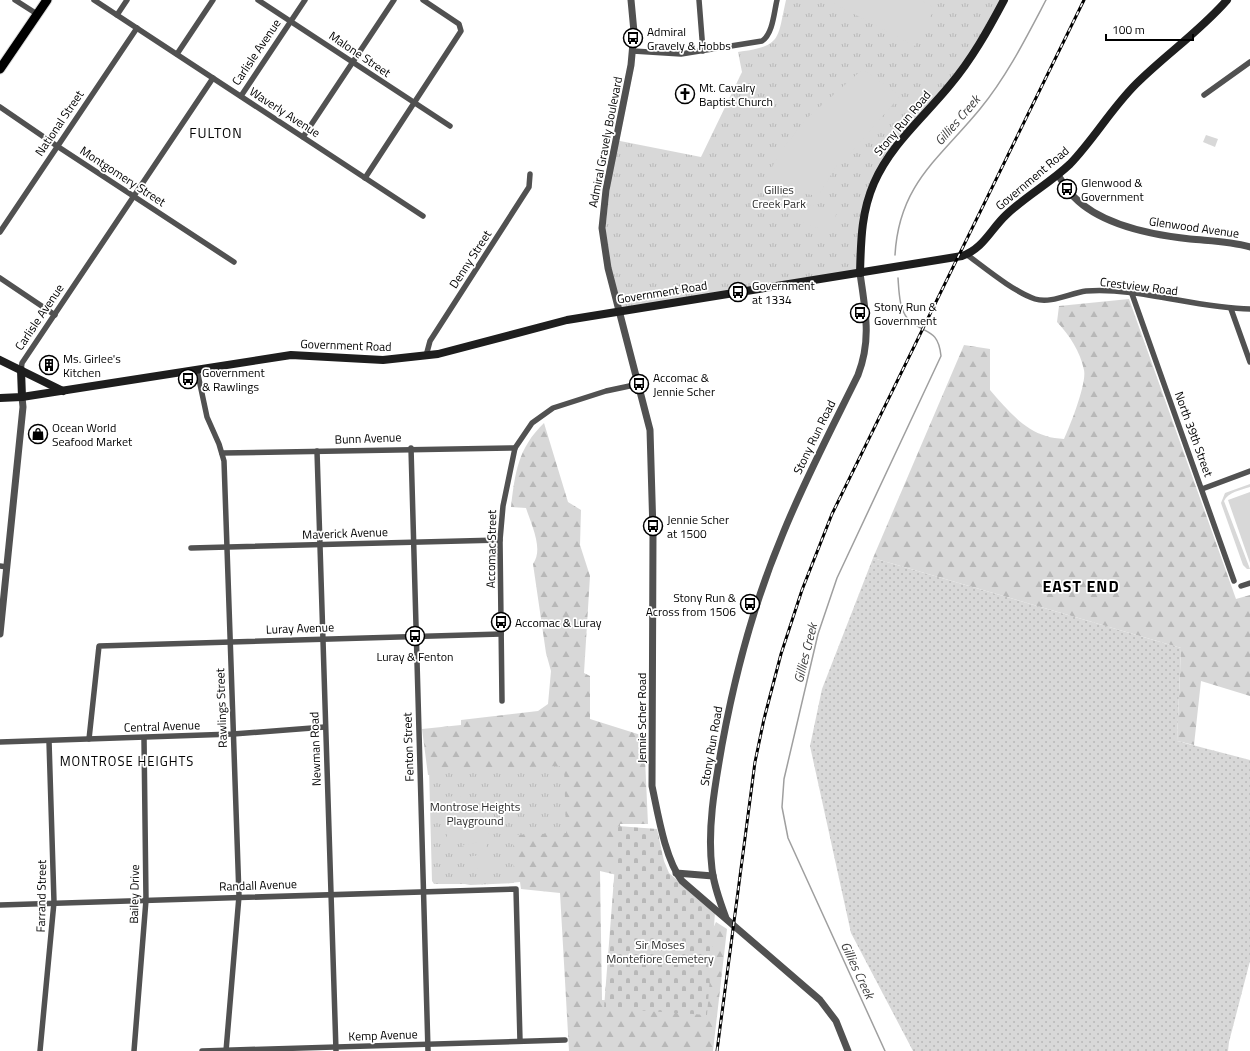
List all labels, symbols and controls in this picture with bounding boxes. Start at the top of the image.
street label: Carlisle Avenue [227,15,285,89]
scale bar [1106,16,1193,42]
text: 100 m [1112,20,1145,39]
place label: Admiral Gravely & Hobbs [647,22,731,55]
street label: Malone Street [325,26,396,82]
bus stop icon: Admiral Gravely & Hobbs [622,27,644,49]
street label: Admiral Gravely Boulevard [583,75,627,209]
place label: Mt. Cavalry Baptist Church [699,78,773,111]
street label: Waverly Avenue [246,82,324,142]
church icon: Mt. Cavalry Baptist Church [674,83,696,105]
street label: National Street [30,85,89,160]
street label: Stony Run Road [869,86,935,160]
water label: Gillies Creek [929,89,986,150]
district label: FULTON [189,122,243,143]
street label: Montgomery Street [76,141,170,211]
street label: Government Road [991,141,1073,215]
place label: Glenwood & Government [1081,173,1144,206]
bus stop icon: Glenwood & Government [1056,178,1078,200]
park label: Gillies Creek Park [752,180,806,213]
street label: Glenwood Avenue [1148,211,1240,243]
street label: Denny Street [444,225,496,292]
street label: Crestview Road [1099,272,1179,300]
street label: Government Road [615,275,709,309]
place label: Government at 1334 [752,276,815,309]
street label: Carlisle Avenue [10,280,68,354]
bus stop icon: Government at 1334 [727,281,749,303]
place label: Stony Run & Government [874,297,938,330]
bus stop icon: Stony Run & Government [849,302,871,324]
street label: Government Road [300,334,392,356]
place label: Ms. Girlee's Kitchen [63,349,121,382]
building icon: Ms. Girlee's Kitchen [38,354,60,376]
place label: Government & Rawlings [202,363,265,396]
bus stop icon: Government & Rawlings [177,368,199,390]
place label: Accomac & Jennie Scher [653,368,715,401]
bus stop icon: Accomac & Jennie Scher [628,373,650,395]
street label: North 39th Street [1170,389,1219,480]
street label: Stony Run Road [788,397,840,477]
place label: Ocean World Seafood Market [52,418,133,451]
shop icon: Ocean World Seafood Market [27,423,49,445]
street label: Bunn Avenue [334,427,402,449]
street label: Accomac Street [481,509,501,588]
place label: Jennie Scher at 1500 [667,510,729,543]
bus stop icon: Jennie Scher at 1500 [642,515,664,537]
street label: Maverick Avenue [302,522,388,544]
district label: EAST END [1042,574,1120,598]
place label: Stony Run & Across from 1506 [646,588,737,621]
bus stop icon: Stony Run & Across from 1506 [739,593,761,615]
bus stop icon: Accomac & Luray [490,611,512,633]
place label: Accomac & Luray [515,613,602,632]
street label: Luray Avenue [266,617,334,639]
water label: Gillies Creek [788,619,823,685]
bus stop icon: Luray & Fenton [404,625,426,647]
place label: Luray & Fenton [376,647,454,666]
street label: Rawlings Street [210,667,232,748]
street label: Jennie Scher Road [632,673,651,763]
street label: Stony Run Road [695,705,727,787]
street label: Fenton Street [397,711,419,782]
street label: Newman Road [304,712,326,786]
street label: Central Avenue [124,715,200,737]
district label: MONTROSE HEIGHTS [60,751,194,771]
park label: Montrose Heights Playground [430,797,521,830]
street label: Farrand Street [31,859,51,932]
street label: Bailey Drive [124,864,144,924]
street label: Randall Avenue [219,874,297,896]
park label: Sir Moses Montefiore Cemetery [606,935,714,968]
water label: Gillies Creek [836,938,881,1004]
street label: Kemp Avenue [348,1024,418,1046]

